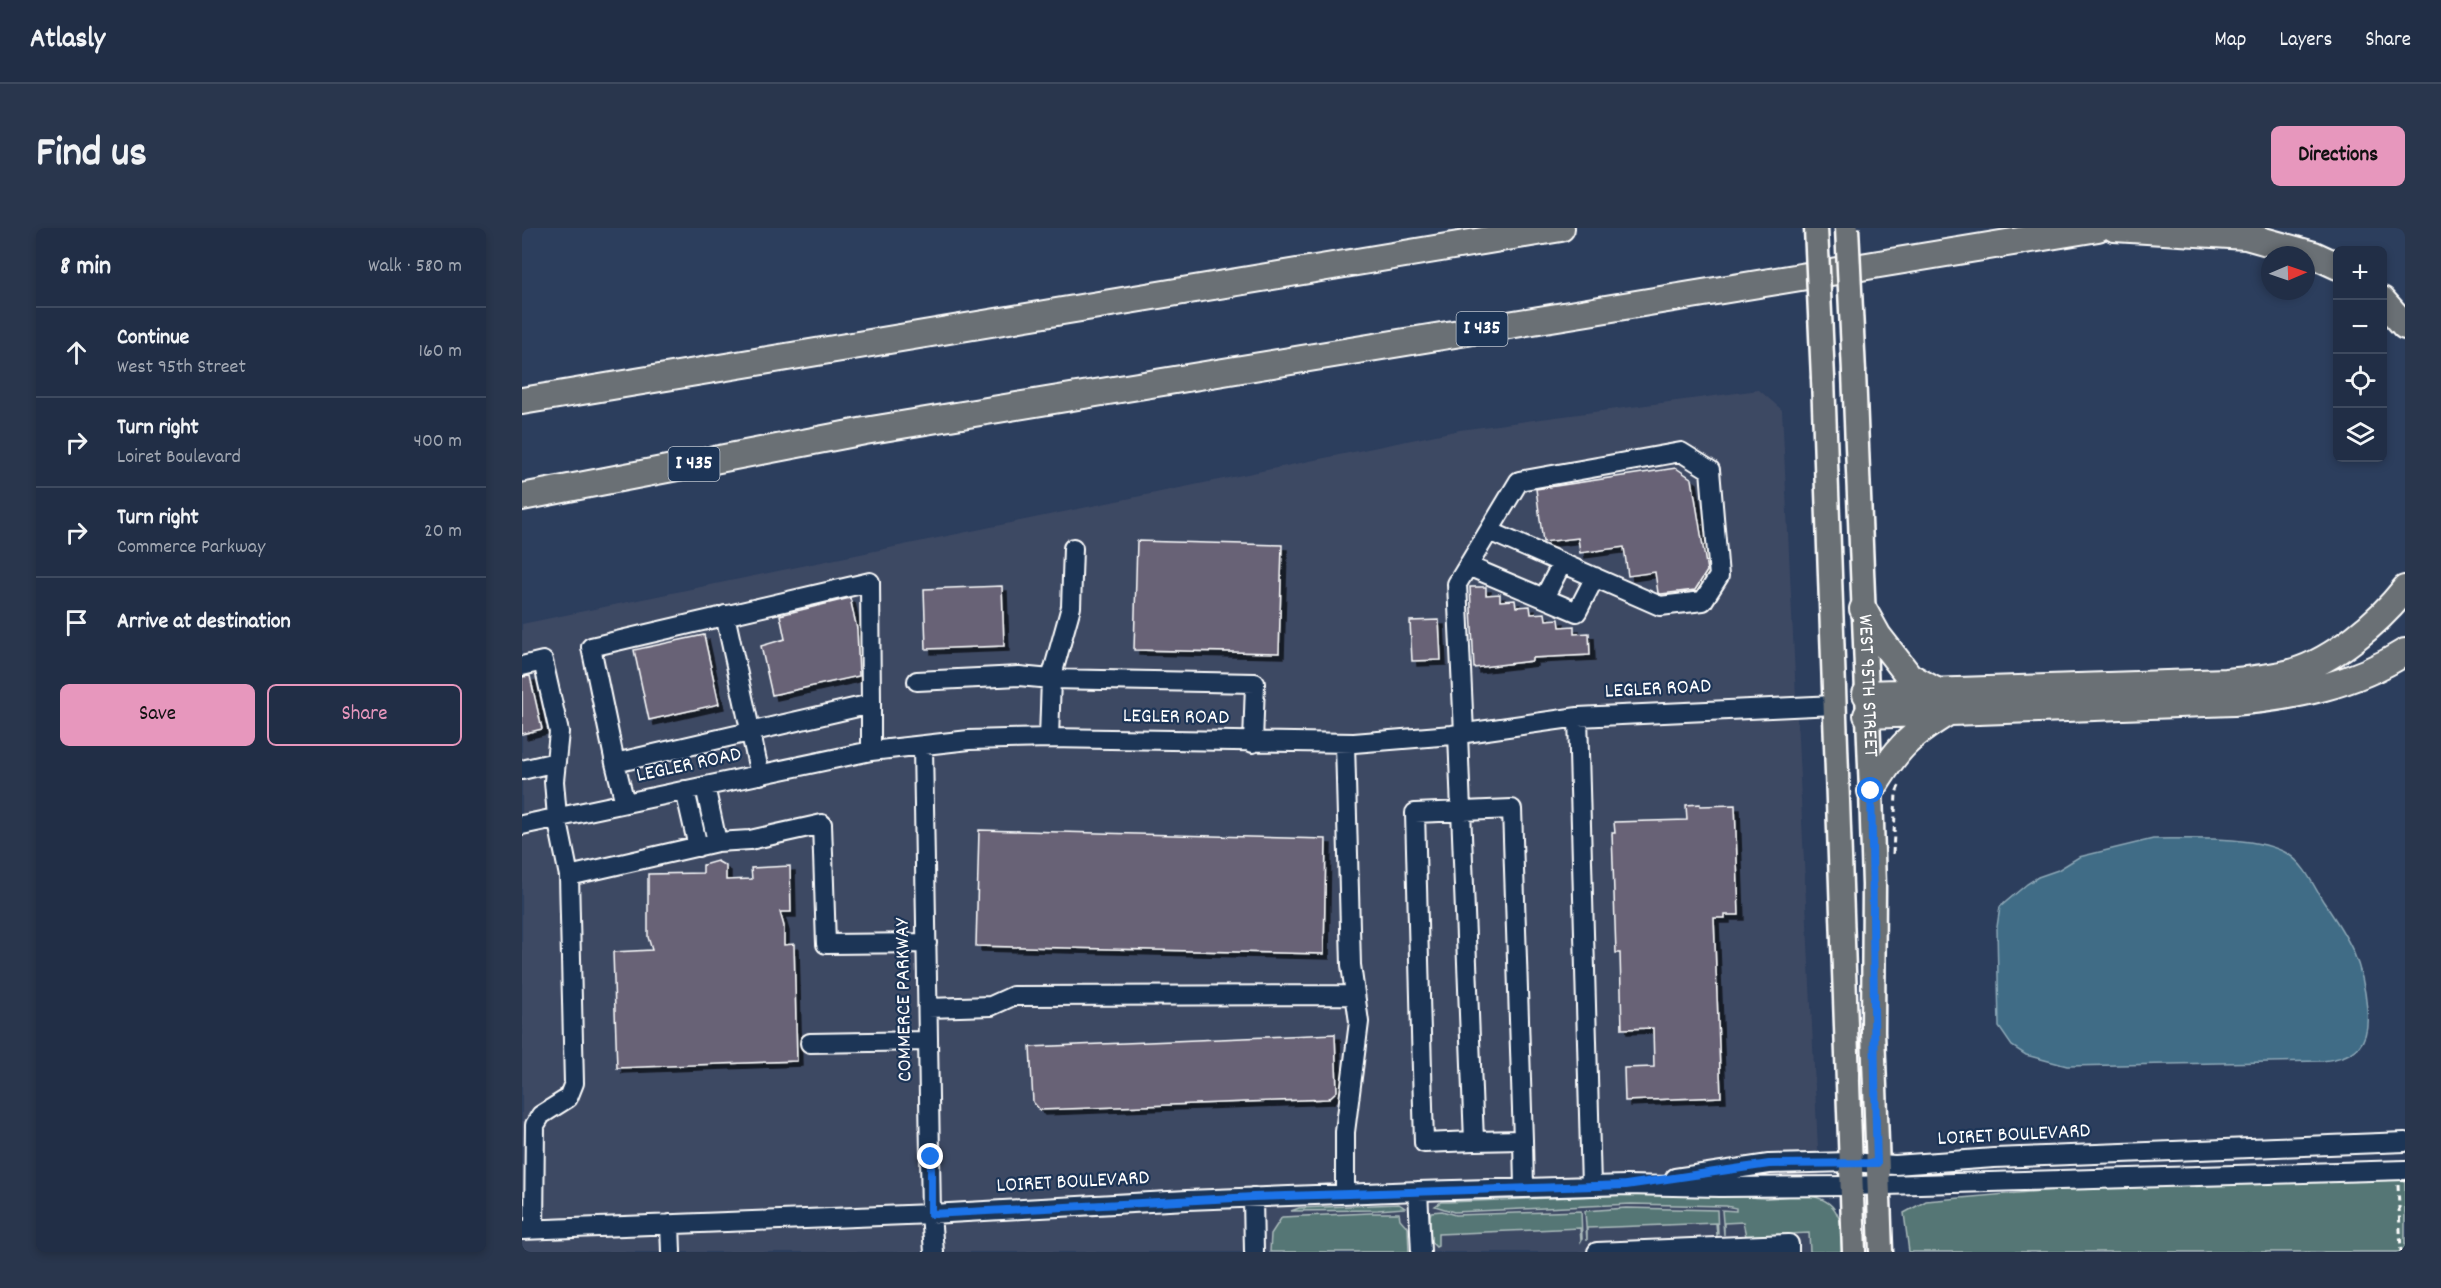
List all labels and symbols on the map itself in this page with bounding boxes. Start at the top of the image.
north arrow [2261,246,2315,300]
road number: I 435 [1456,312,1508,346]
road number: I 435 [668,447,720,481]
street label: WEST 95TH STREET [1849,614,1885,758]
street label: LEGLER ROAD [1604,672,1712,708]
street label: LEGLER ROAD [1123,702,1230,734]
street label: LEGLER ROAD [634,740,744,792]
route start [1857,777,1883,803]
street label: COMMERCE PARKWAY [889,917,921,1082]
street label: LOIRET BOULEVARD [1937,1117,2091,1155]
route end [917,1143,943,1169]
street label: LOIRET BOULEVARD [996,1164,1150,1202]

